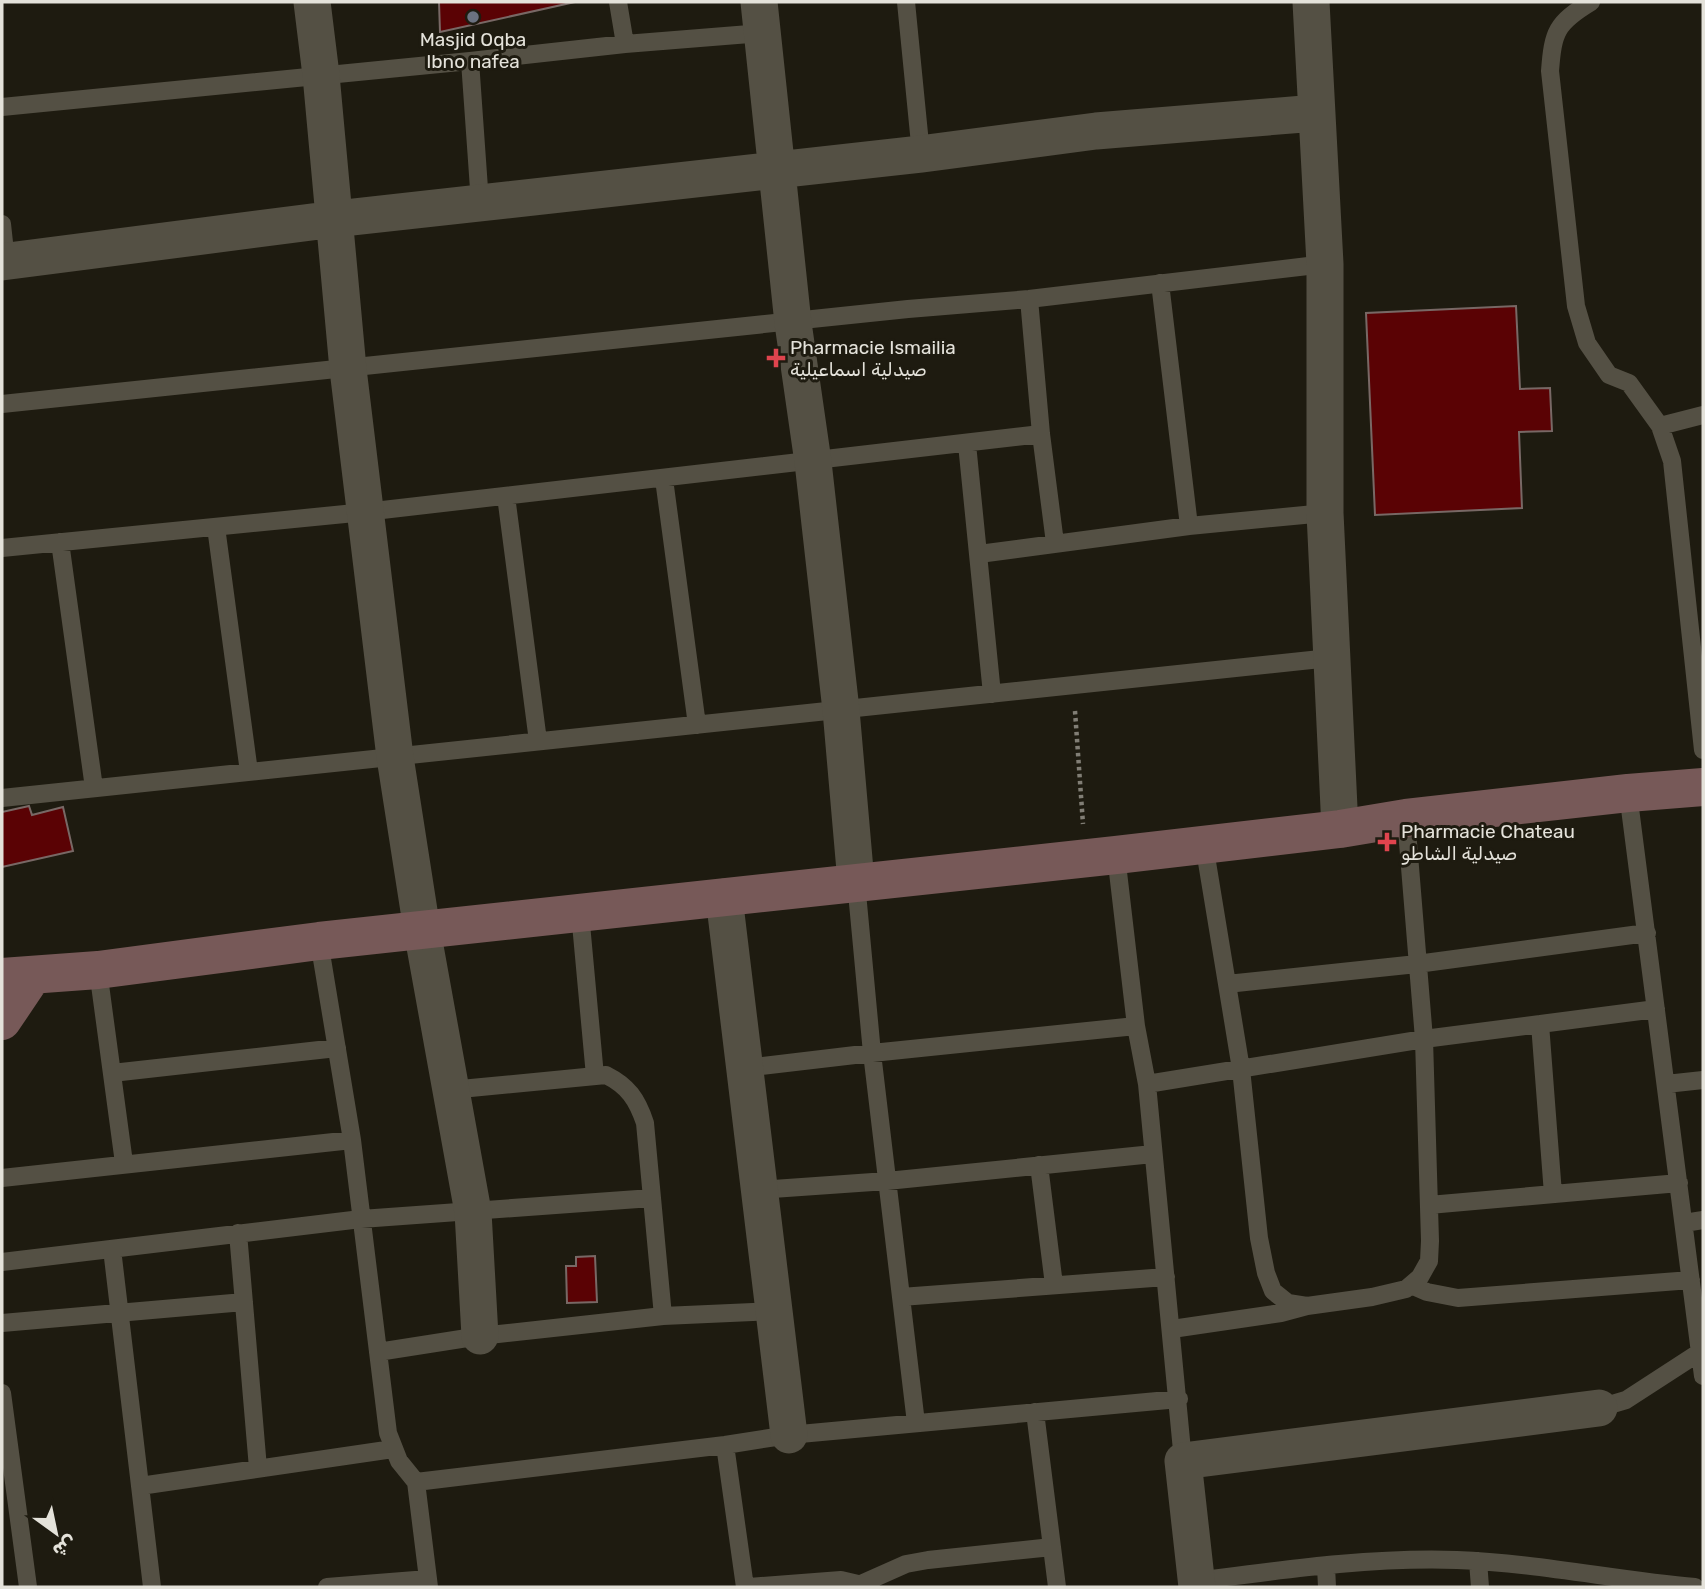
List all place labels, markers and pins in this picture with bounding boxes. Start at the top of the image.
marker: Masjid Oqba Ibno nafea [465,9,481,25]
place label: Masjid Oqba Ibno nafea [420,28,526,73]
place label: Pharmacie Ismailia صيدلية اسماعيلية [790,336,956,381]
marker: Pharmacie Ismailia صيدلية اسماعيلية [768,350,784,366]
place label: Pharmacie Chateau صيدلية الشاطو [1401,820,1575,865]
marker: Pharmacie Chateau صيدلية الشاطو [1379,834,1395,850]

